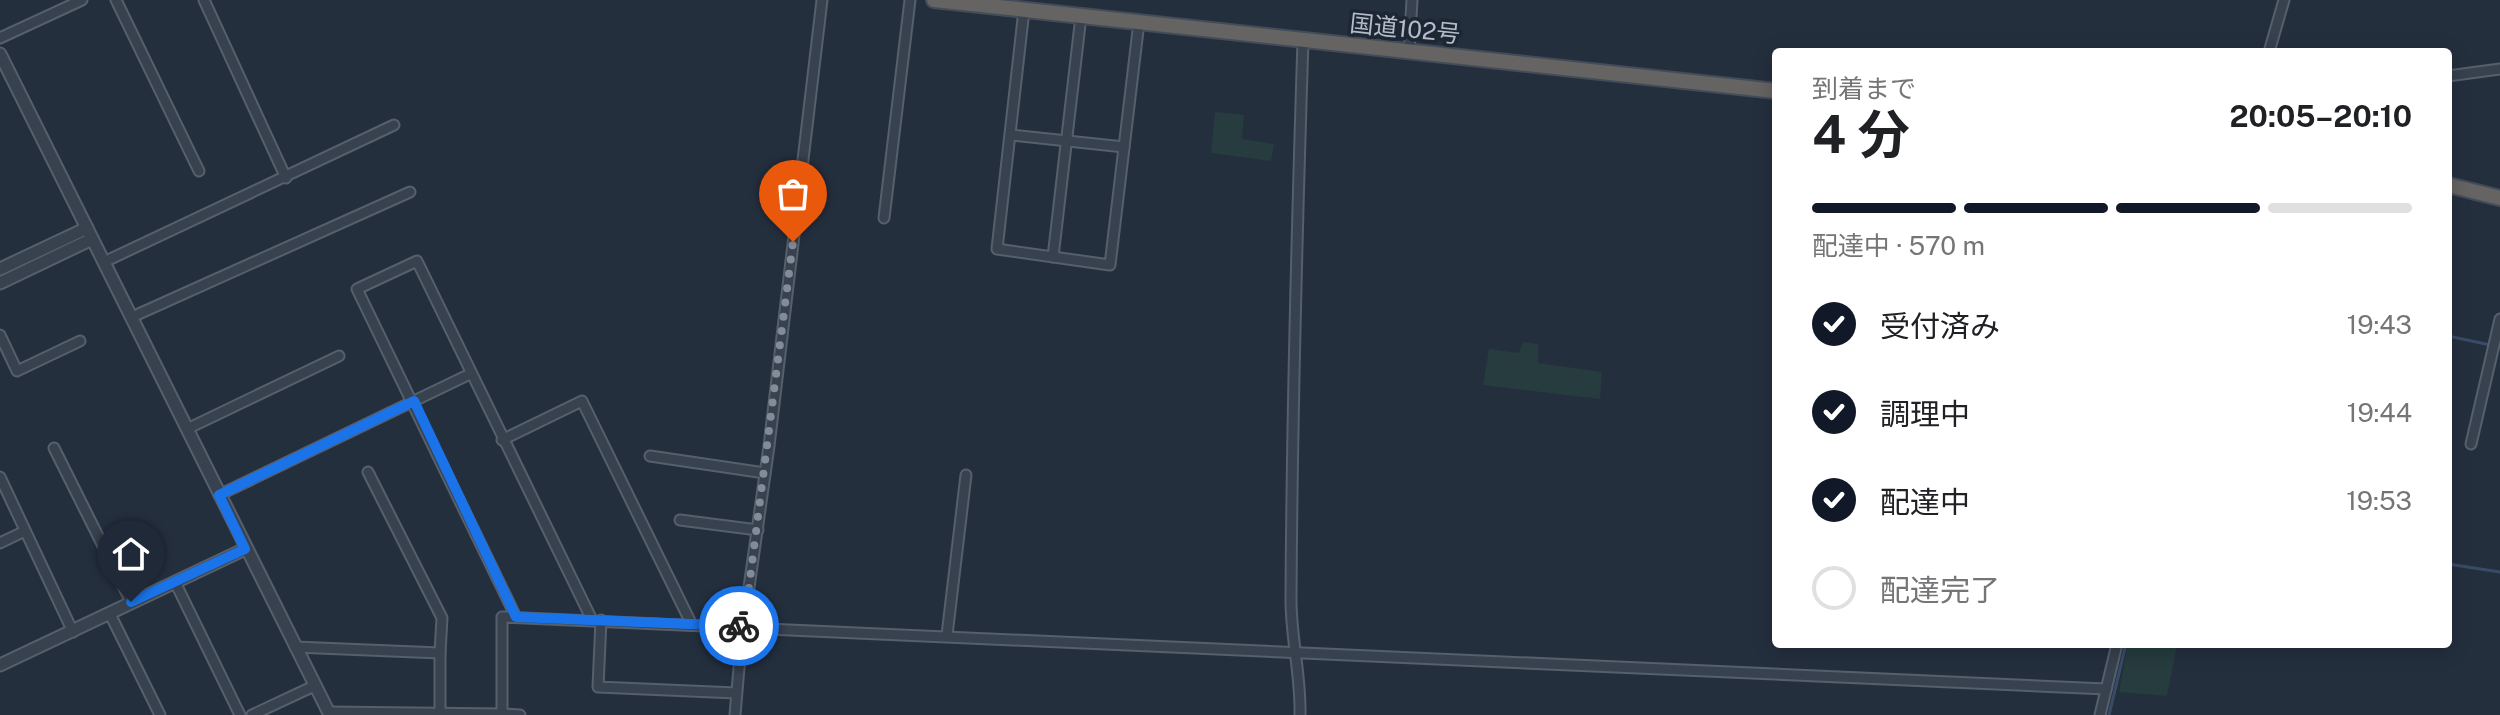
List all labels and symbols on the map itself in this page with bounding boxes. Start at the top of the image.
street label: 国道102号 [1349,8,1462,48]
pin [759,160,827,242]
pin [97,520,165,602]
courier [699,586,779,666]

